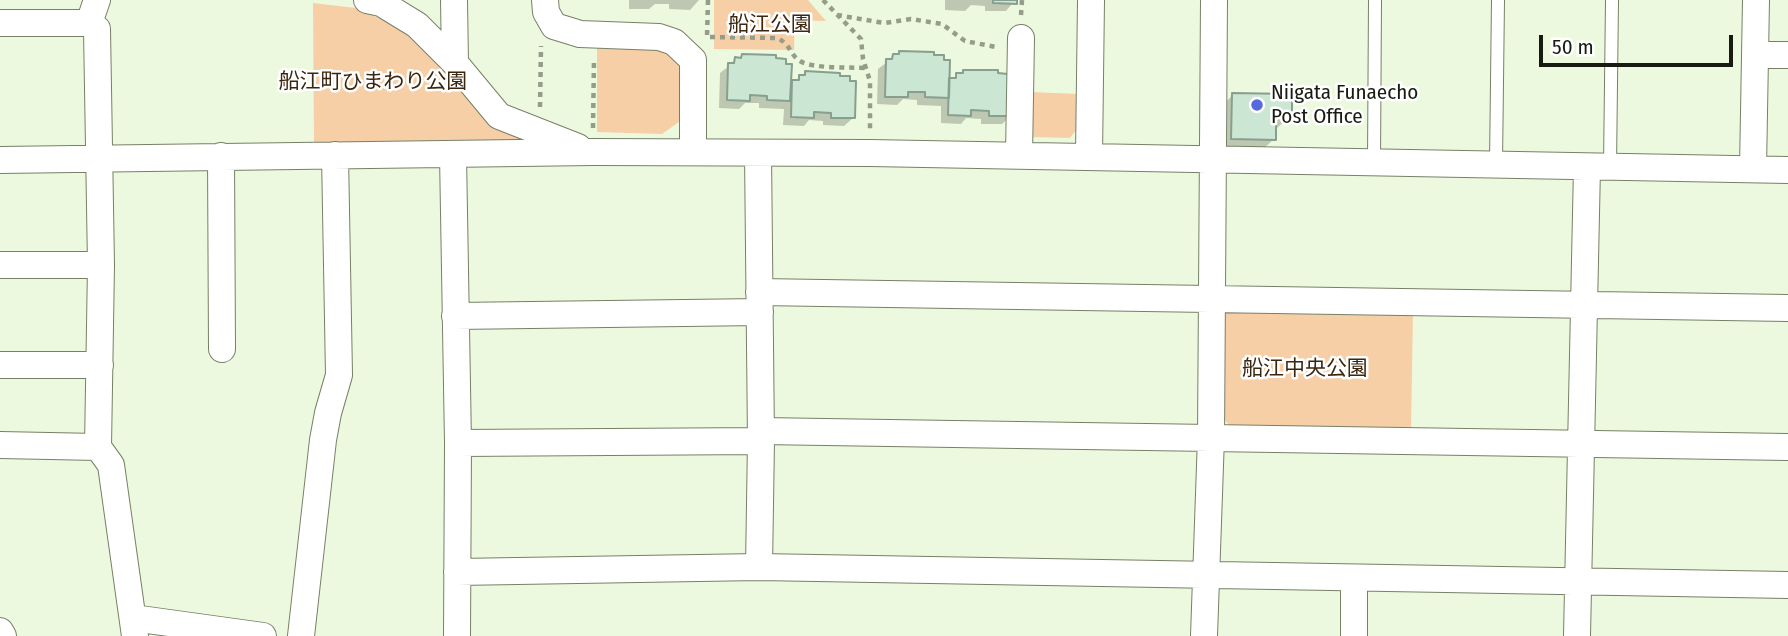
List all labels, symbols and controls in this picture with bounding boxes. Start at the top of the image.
park label: 船江公園 [728,12,812,38]
scale bar [1543,21,1737,65]
text: 50 m [1552,34,1594,60]
park label: 船江町ひまわり公園 [279,69,467,95]
place label: Niigata Funaecho Post Office [1271,80,1418,130]
marker: Niigata Funaecho Post Office [1249,97,1265,113]
park label: 船江中央公園 [1242,356,1368,382]

